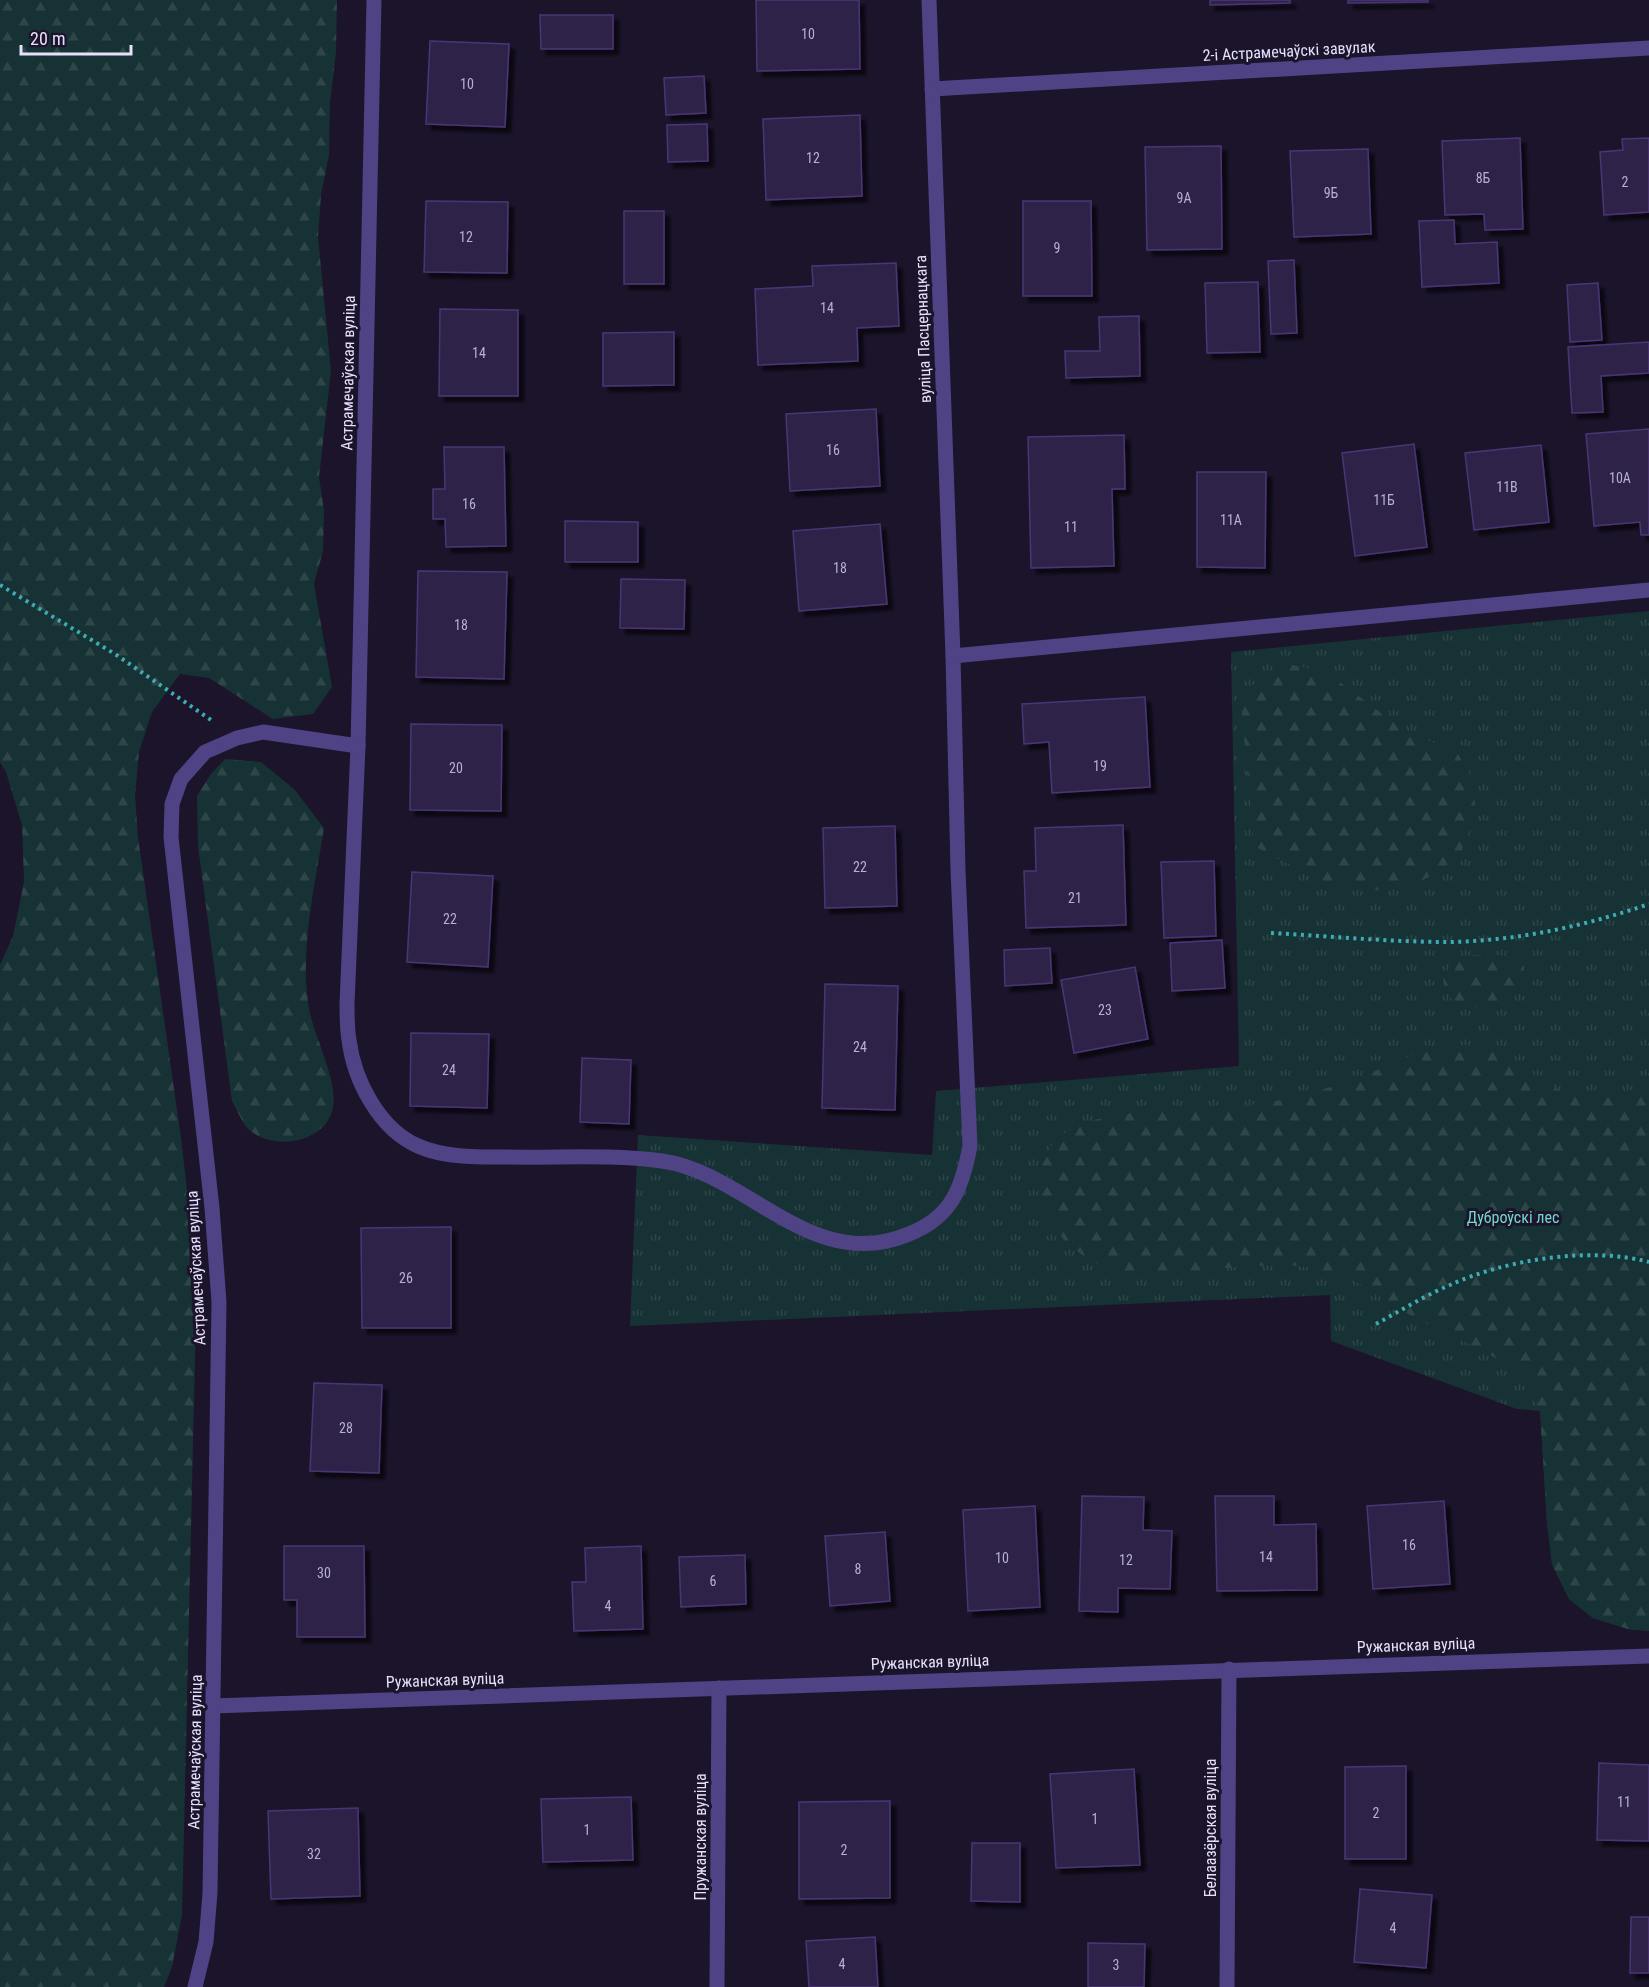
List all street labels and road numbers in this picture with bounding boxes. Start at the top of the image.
street label: 2-і Астрамечаўскі завулак [1202,37,1376,65]
street label: вуліца Пасцернацкага [911,255,935,403]
street label: Астрамечаўская вуліца [337,295,359,451]
street label: Астрамечаўская вуліца [182,1190,210,1346]
street label: Ружанская вуліца [1357,1633,1475,1657]
street label: Ружанская вуліца [871,1650,989,1674]
street label: Ружанская вуліца [386,1668,504,1692]
street label: Астрамечаўская вуліца [184,1674,206,1830]
street label: Белаазёрская вуліца [1201,1759,1220,1897]
street label: Пружанская вуліца [691,1773,710,1901]

